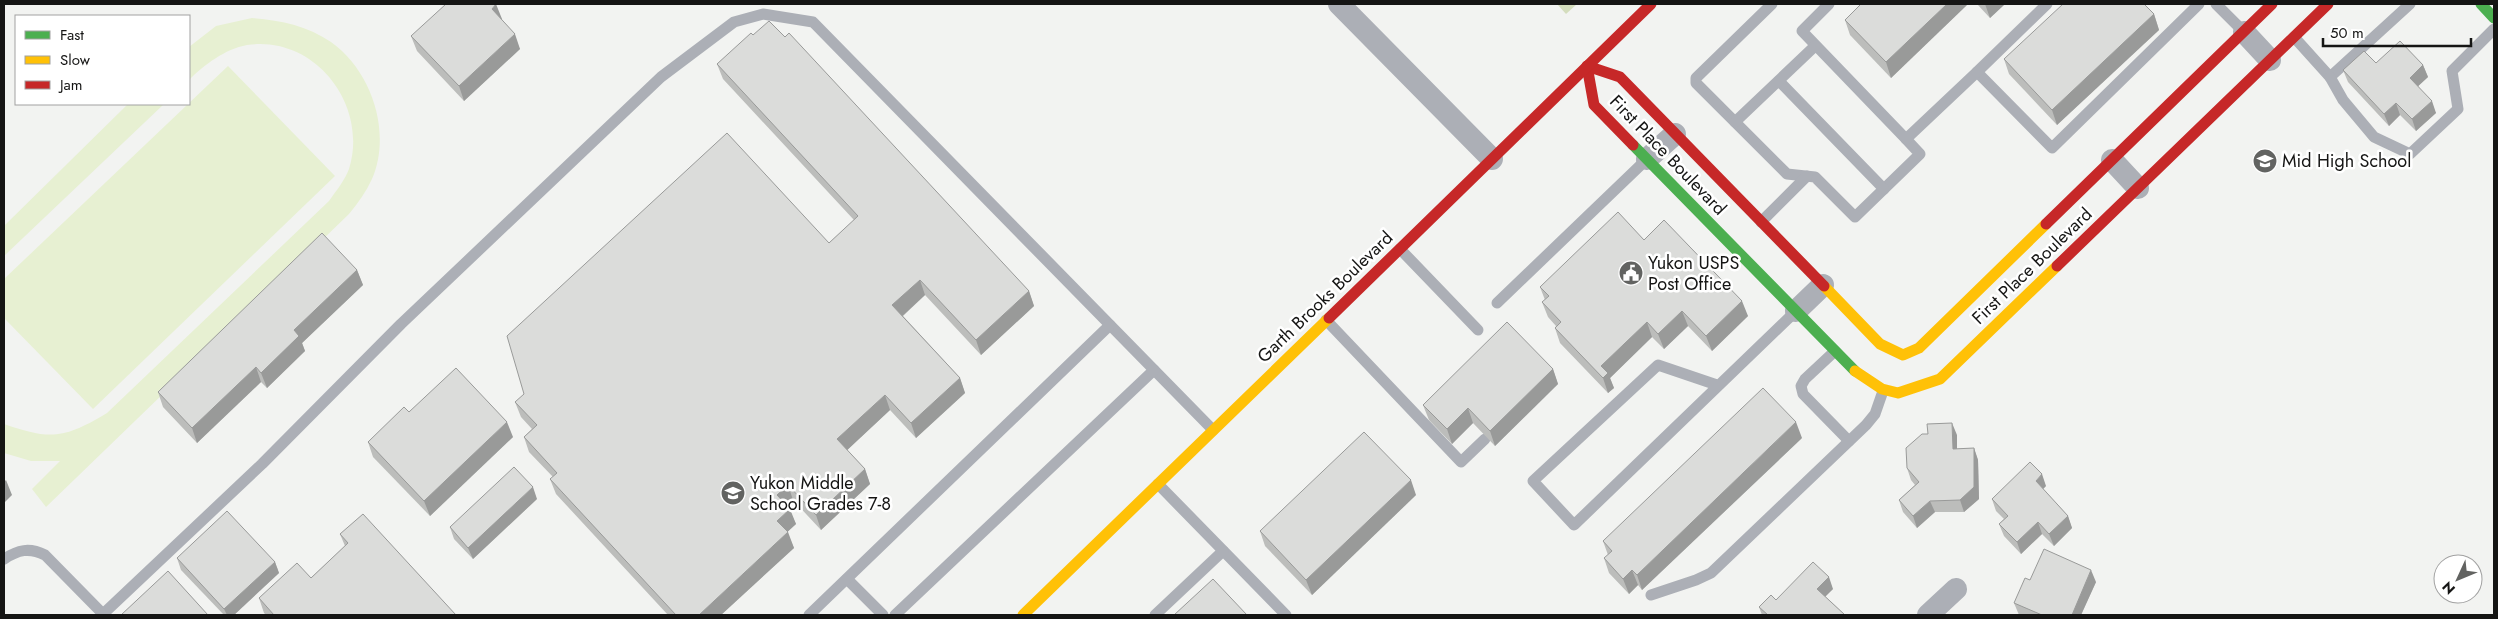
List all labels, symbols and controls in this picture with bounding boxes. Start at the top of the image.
legend [15,15,190,105]
scale bar [2323,15,2470,47]
text: 50 m [2330,22,2364,44]
text: Fast [60,24,84,46]
text: Slow [60,49,91,71]
text: Jam [58,74,83,96]
street label: First Place Boulevard [1604,89,1732,221]
school or university icon: Mid High School [2252,148,2278,174]
place label: Mid High School [2282,148,2411,174]
street label: First Place Boulevard [1966,202,2098,330]
street label: Garth Brooks Boulevard [1251,225,1399,369]
place label: Yukon USPS Post Office [1648,250,1739,297]
public building icon: Yukon USPS Post Office [1618,260,1644,286]
place label: Yukon Middle School Grades 7-8 [750,470,891,517]
school or university icon: Yukon Middle School Grades 7-8 [720,480,746,506]
north arrow [2433,554,2483,604]
text: N [2438,577,2460,599]

